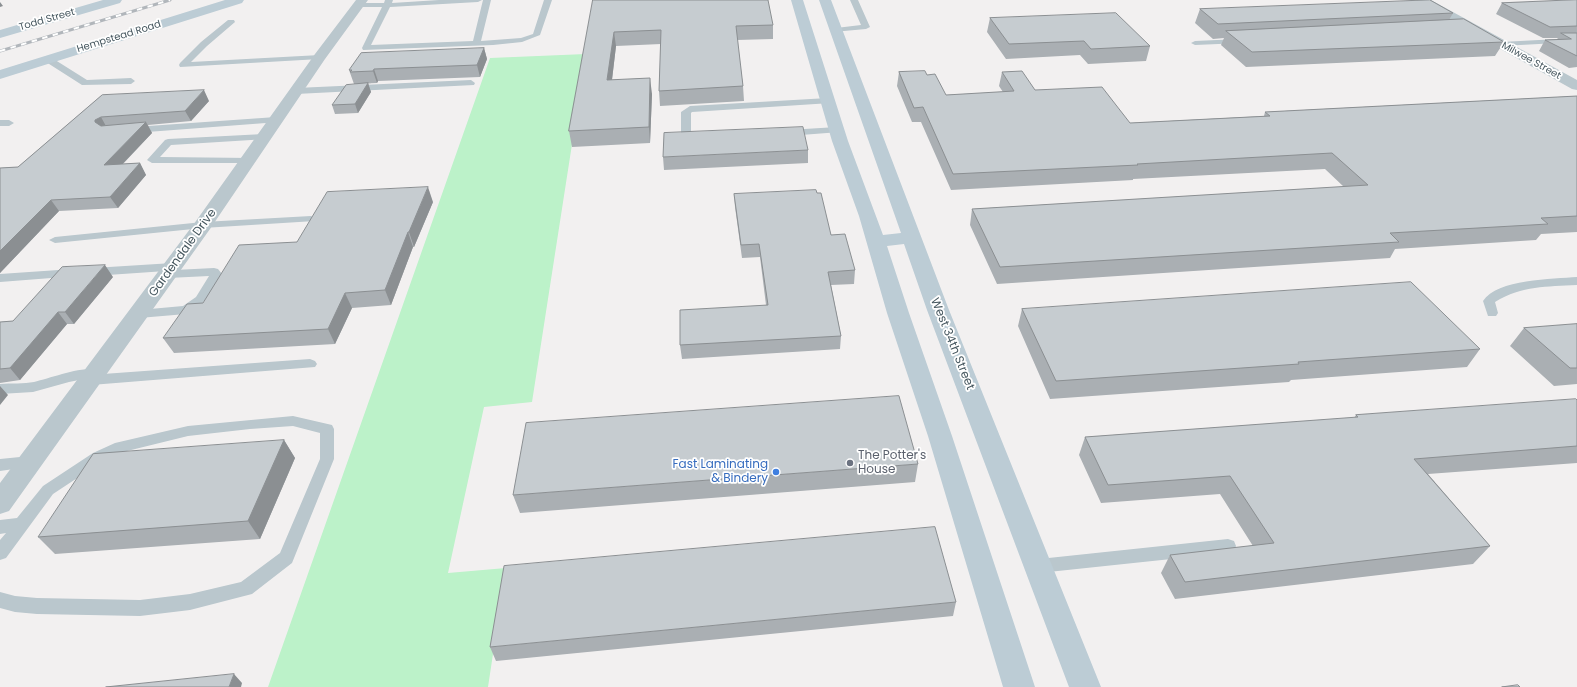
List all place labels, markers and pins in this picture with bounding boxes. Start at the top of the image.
place label: The Potter's House [858,449,926,477]
place label: Fast Laminating & Bindery [672,458,768,486]
marker: The Potter's House [845,458,855,468]
marker: Fast Laminating & Bindery [771,467,781,477]

